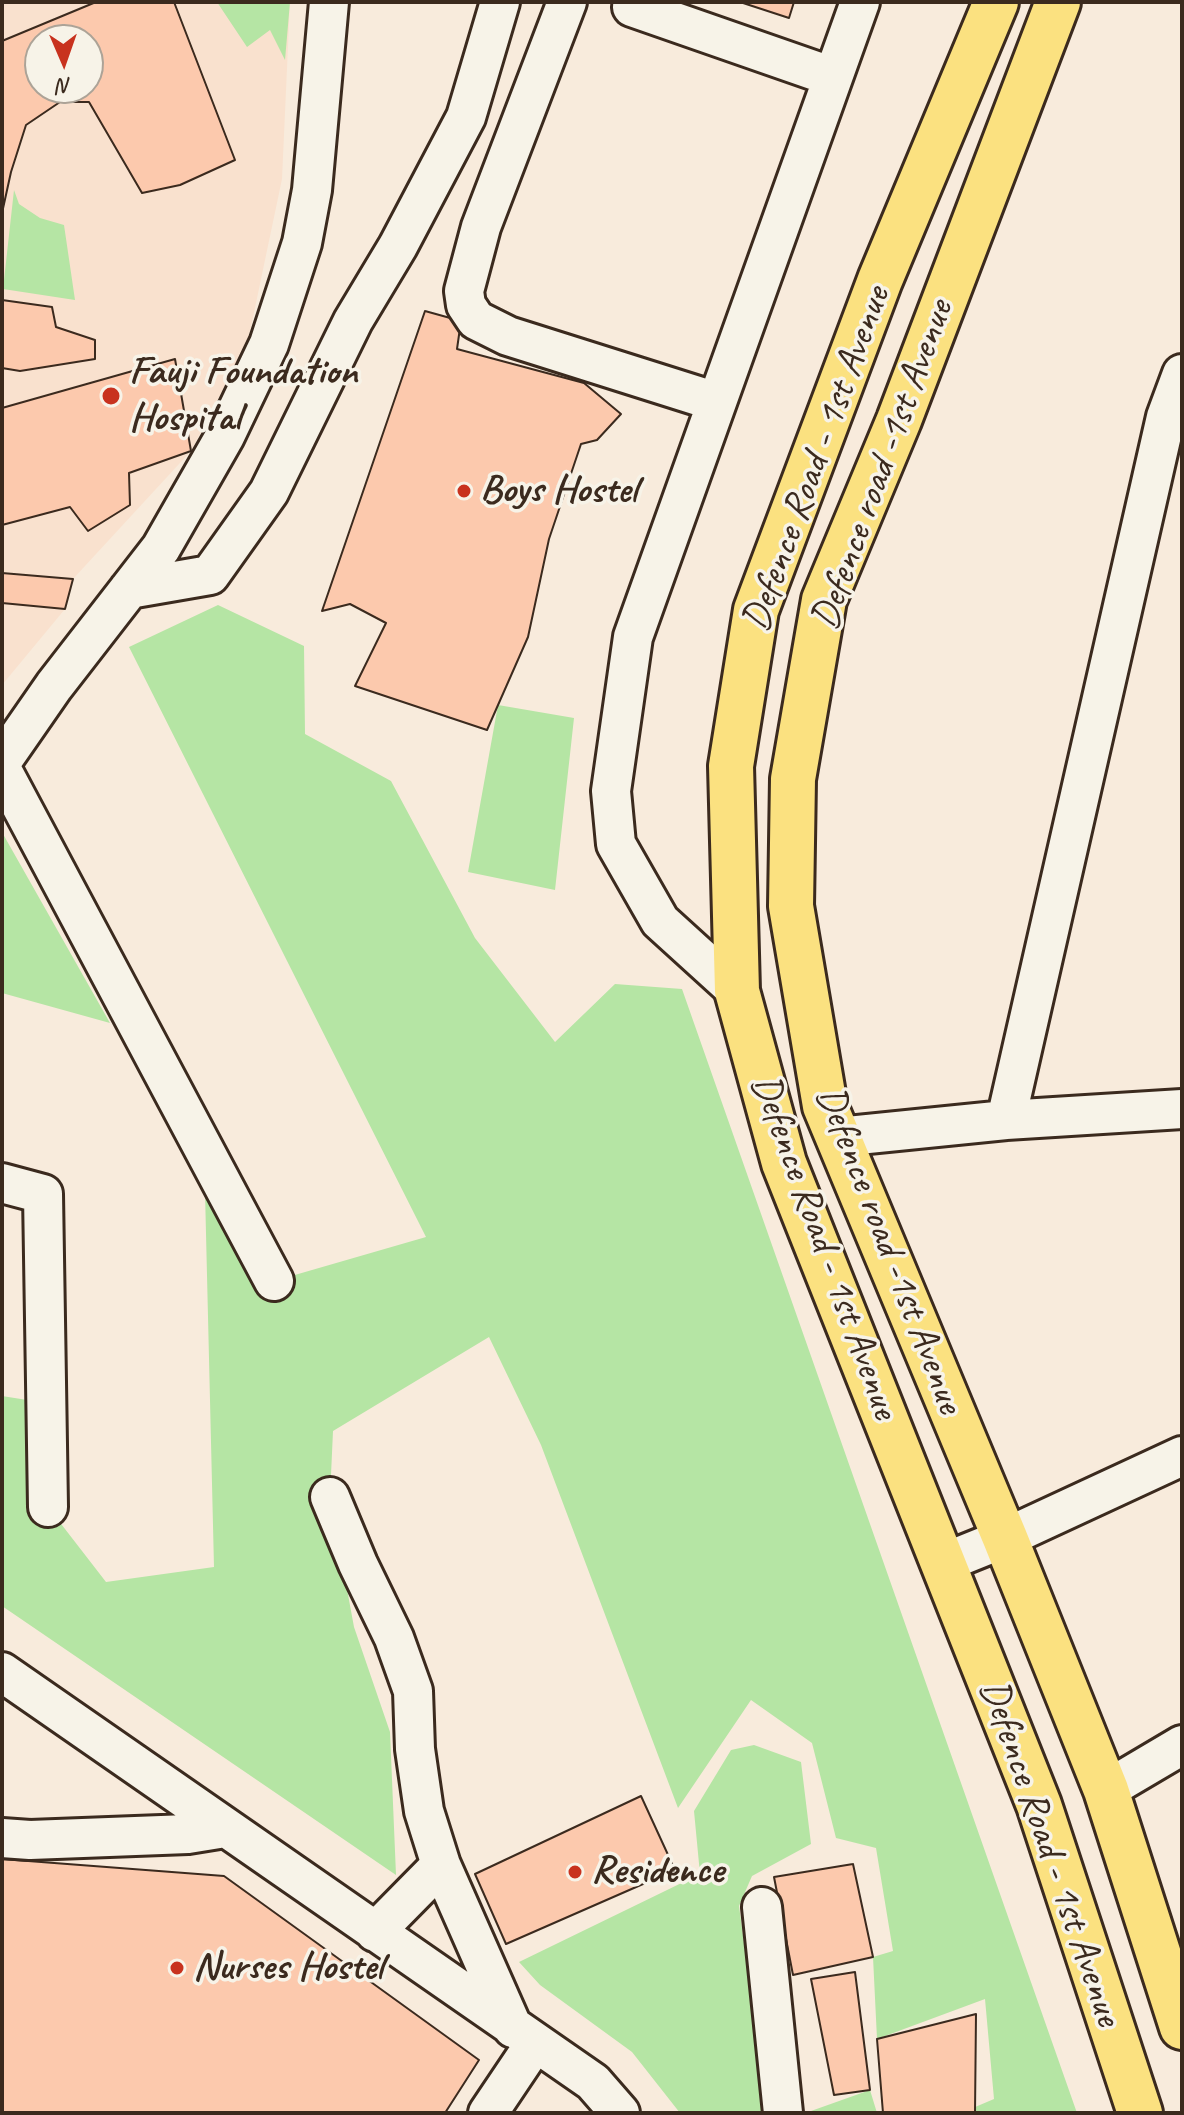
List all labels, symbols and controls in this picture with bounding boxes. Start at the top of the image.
north arrow [24,24,104,104]
text: N [57,72,72,100]
street label: Defence Road - 1st Avenue [732,280,902,638]
street label: Defence road -1st Avenue [801,294,965,636]
place label: Fauji Foundation Hospital [129,349,357,443]
marker: Fauji Foundation Hospital [100,385,122,407]
place label: Boys Hostel [480,467,637,515]
marker: Boys Hostel [455,482,473,500]
street label: Defence Road - 1st Avenue [739,1068,909,1426]
street label: Defence road -1st Avenue [805,1080,973,1420]
street label: Defence Road - 1st Avenue [968,1674,1132,2032]
place label: Residence [591,1848,723,1896]
marker: Residence [566,1863,584,1881]
place label: Nurses Hostel [193,1944,383,1992]
marker: Nurses Hostel [168,1959,186,1977]

